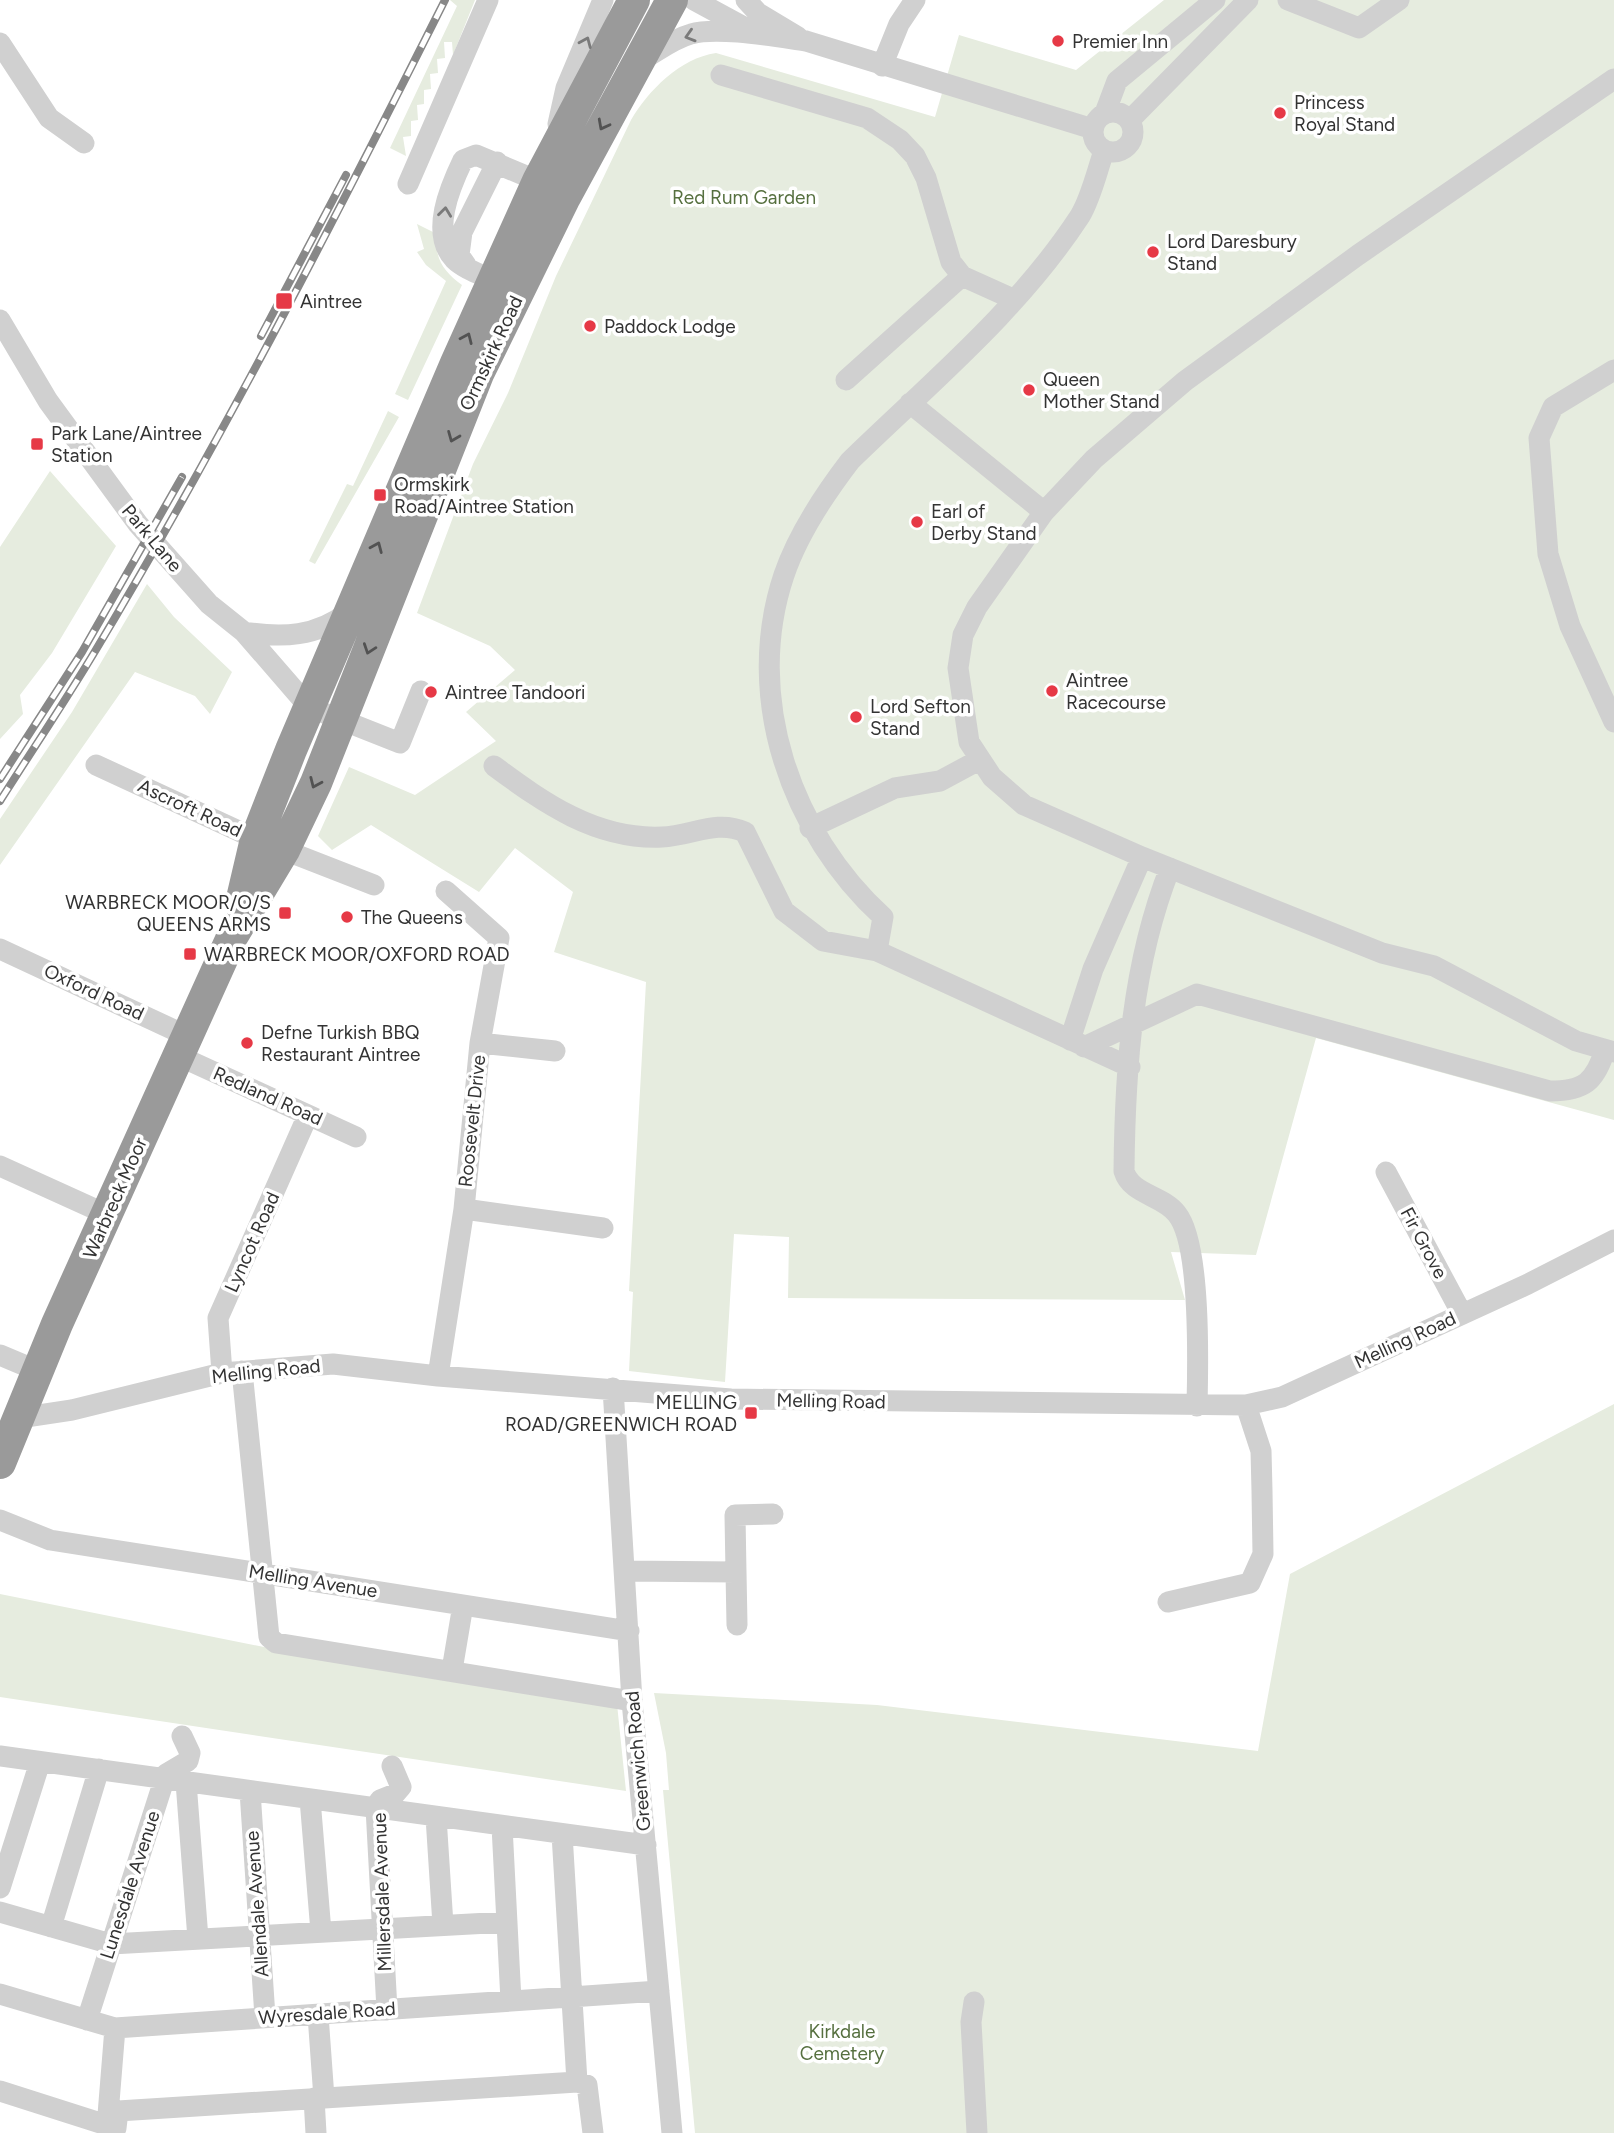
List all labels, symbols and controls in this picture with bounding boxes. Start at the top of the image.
one-way arrow [684,27,696,42]
place label: Premier Inn [1072,30,1168,53]
marker: Premier Inn [1050,33,1066,49]
one-way arrow [578,37,592,49]
place label: Princess Royal Stand [1294,91,1395,136]
marker: Princess Royal Stand [1272,105,1288,121]
one-way arrow [598,118,611,130]
park label: Red Rum Garden [672,186,816,209]
one-way arrow [438,206,453,218]
place label: Lord Daresbury Stand [1167,230,1297,275]
marker: Lord Daresbury Stand [1145,244,1161,260]
place label: Aintree [300,290,362,313]
marker: Aintree [274,291,294,311]
street label: Ormskirk Road [454,292,528,414]
place label: Paddock Lodge [604,315,736,338]
marker: Paddock Lodge [582,318,598,334]
one-way arrow [459,333,473,345]
place label: Queen Mother Stand [1043,368,1160,413]
marker: Queen Mother Stand [1021,382,1037,398]
place label: Park Lane/Aintree Station [51,422,202,467]
one-way arrow [447,431,461,443]
marker: Park Lane/Aintree Station [29,436,45,452]
place label: Ormskirk Road/Aintree Station [394,473,574,518]
marker: Ormskirk Road/Aintree Station [372,487,388,503]
street label: Park Lane [117,499,187,577]
place label: Earl of Derby Stand [931,500,1037,545]
marker: Earl of Derby Stand [909,514,925,530]
one-way arrow [369,542,383,555]
one-way arrow [363,642,377,655]
place label: Aintree Racecourse [1066,669,1166,714]
place label: Aintree Tandoori [445,681,586,704]
marker: Aintree Racecourse [1044,683,1060,699]
marker: Aintree Tandoori [423,684,439,700]
place label: Lord Sefton Stand [870,695,971,740]
marker: Lord Sefton Stand [848,709,864,725]
street label: Ascroft Road [134,774,246,842]
one-way arrow [309,776,323,788]
place label: WARBRECK MOOR/O/S QUEENS ARMS [65,891,271,936]
marker: WARBRECK MOOR/O/S QUEENS ARMS [277,905,293,921]
place label: The Queens [361,906,463,929]
marker: The Queens [339,909,355,925]
place label: WARBRECK MOOR/OXFORD ROAD [204,943,510,966]
marker: WARBRECK MOOR/OXFORD ROAD [182,946,198,962]
street label: Oxford Road [40,959,148,1025]
place label: Defne Turkish BBQ Restaurant Aintree [261,1021,420,1066]
marker: Defne Turkish BBQ Restaurant Aintree [239,1035,255,1051]
street label: Roosevelt Drive [454,1054,490,1188]
street label: Redland Road [210,1062,326,1130]
street label: Warbreck Moor [78,1133,152,1262]
street label: Lyncot Road [220,1188,284,1296]
street label: Fir Grove [1396,1203,1452,1283]
street label: Melling Road [1351,1306,1459,1374]
street label: Melling Road [210,1354,322,1388]
street label: Melling Road [776,1389,886,1413]
place label: MELLING ROAD/GREENWICH ROAD [505,1391,737,1436]
marker: MELLING ROAD/GREENWICH ROAD [743,1405,759,1421]
street label: Melling Avenue [247,1559,379,1603]
street label: Greenwich Road [620,1690,656,1832]
street label: Lunesdale Avenue [95,1808,165,1962]
street label: Millersdale Avenue [368,1812,396,1972]
street label: Allendale Avenue [240,1830,274,1978]
street label: Wyresdale Road [258,1997,396,2029]
park label: Kirkdale Cemetery [800,2020,884,2065]

